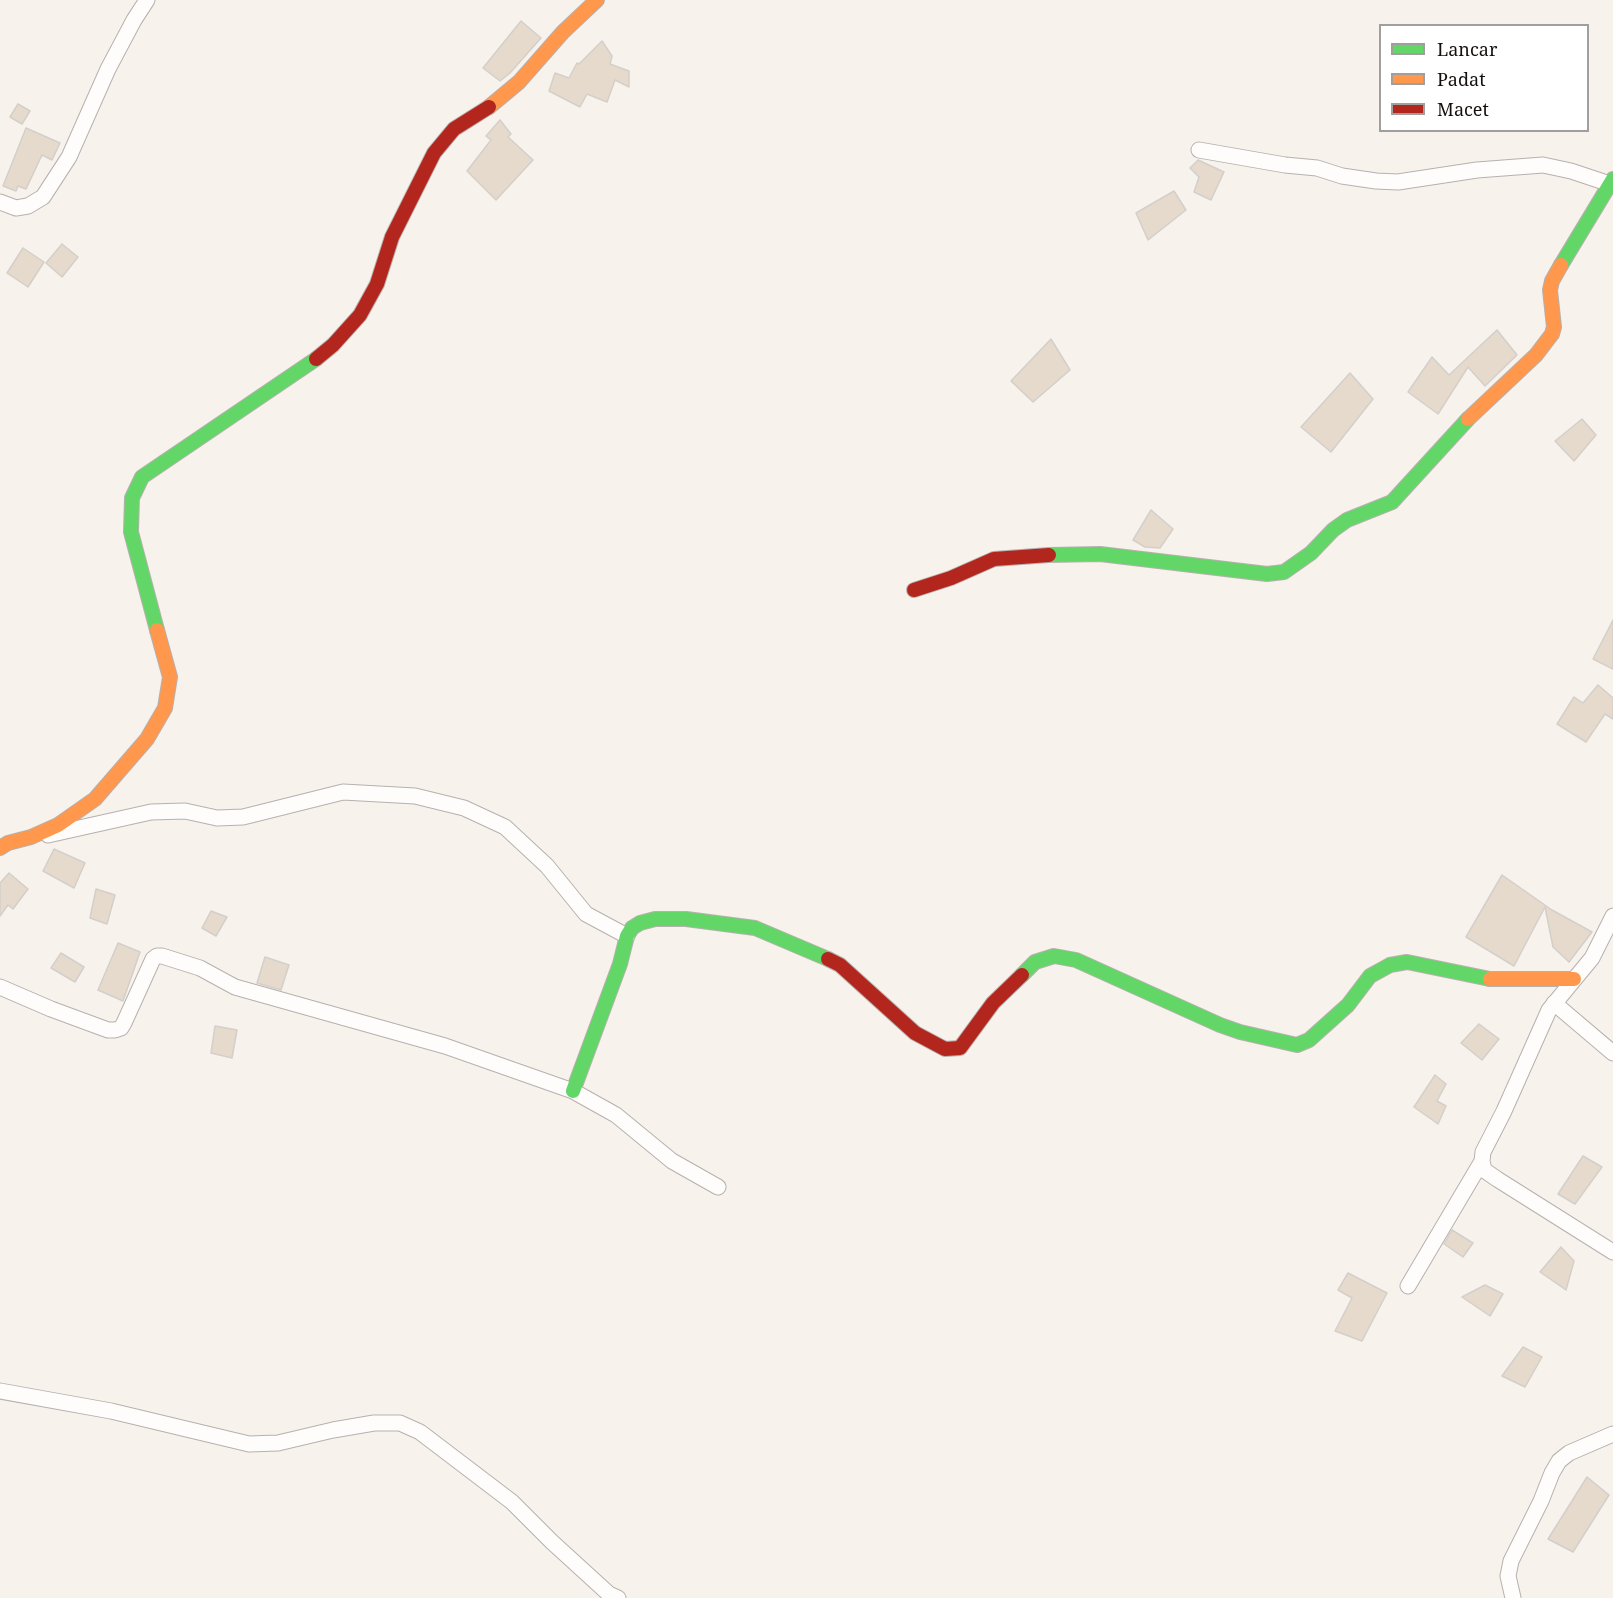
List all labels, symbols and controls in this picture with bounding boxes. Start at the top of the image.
legend [1379,24,1589,132]
text: Lancar [1437,37,1497,61]
text: Padat [1437,67,1486,91]
text: Macet [1437,97,1489,121]

